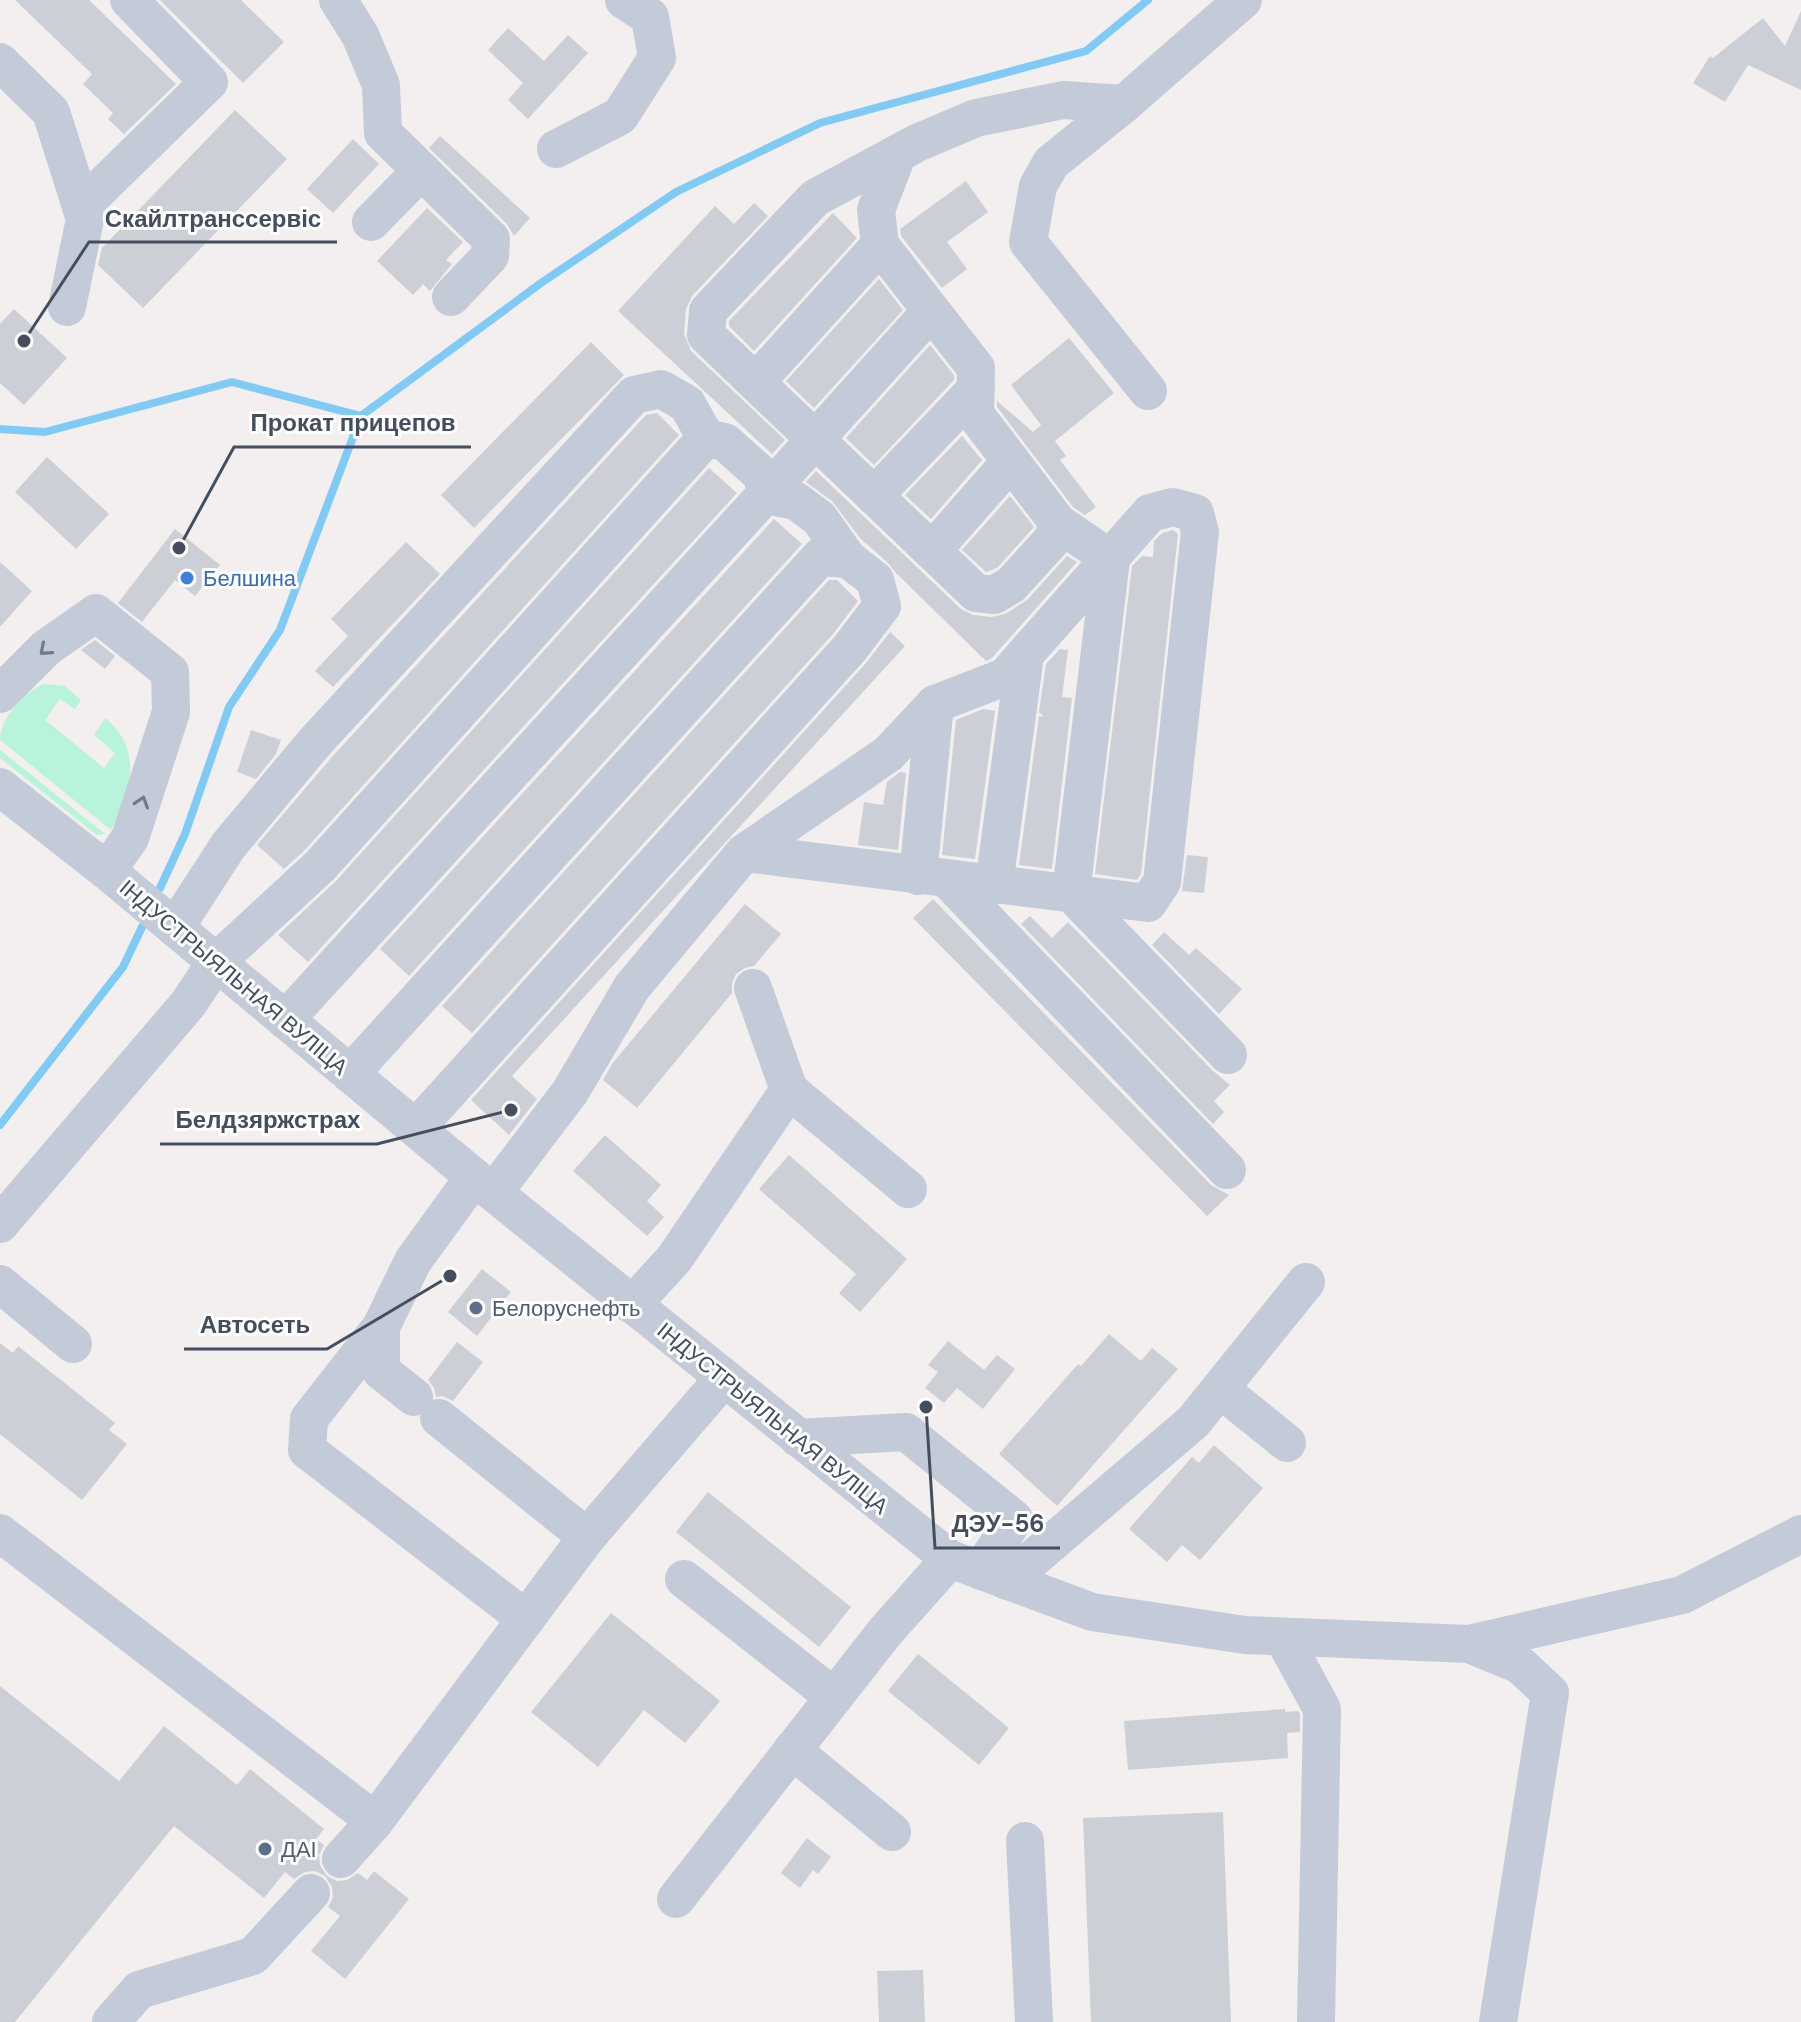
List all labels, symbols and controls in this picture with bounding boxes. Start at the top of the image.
callout: Скайлтранссервіс [89,194,337,242]
text: Скайлтранссервіс [105,203,321,234]
callout: Прокат прицепов [234,399,471,447]
text: Прокат прицепов [250,407,456,438]
place label: Белшина [203,564,297,593]
marker: Белшина [178,569,196,587]
one-way arrow [40,640,54,655]
one-way arrow [132,796,148,810]
street label: ІНДУСТРЫЯЛЬНАЯ ВУЛІЦА [113,873,354,1082]
callout: Белдзяржстрах [160,1096,377,1144]
text: Белдзяржстрах [176,1104,361,1135]
place label: Белоруснефть [492,1294,641,1323]
marker: Белоруснефть [467,1299,485,1317]
callout: Автосеть [184,1301,327,1349]
text: Автосеть [200,1309,310,1340]
street label: ІНДУСТРЫЯЛЬНАЯ ВУЛІЦА [651,1316,895,1521]
callout: ДЭУ-56 [935,1500,1060,1548]
text: ДЭУ-56 [951,1508,1045,1539]
place label: ДАІ [281,1835,317,1864]
marker: ДАІ [256,1840,274,1858]

